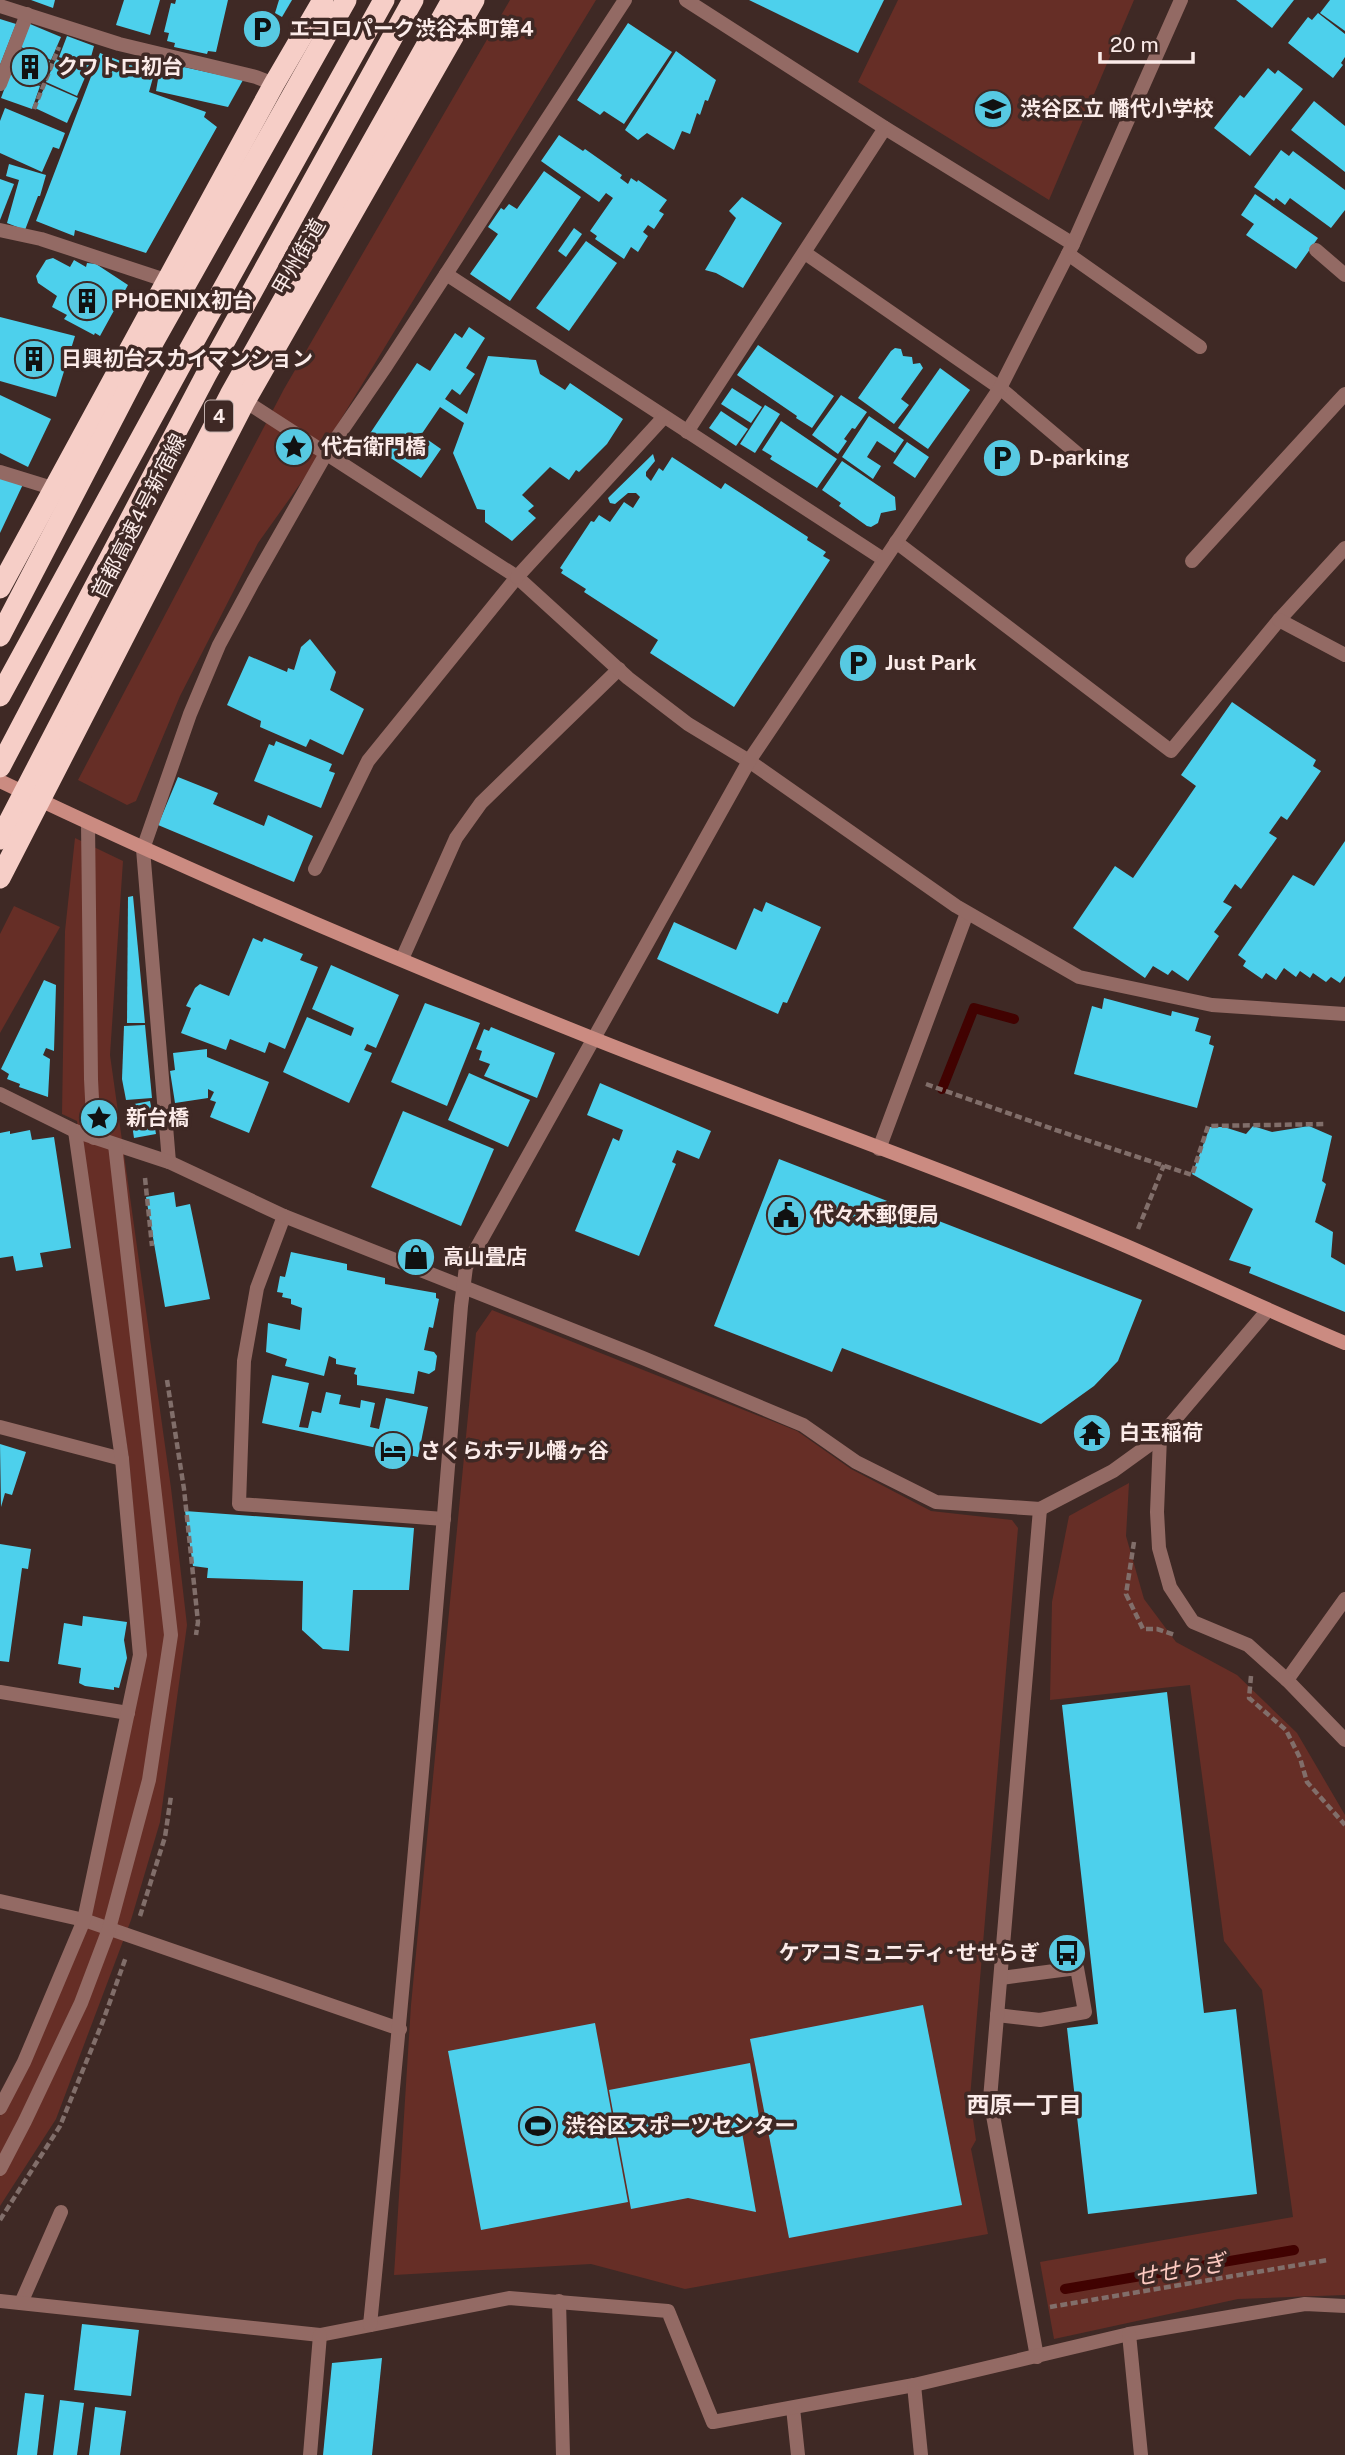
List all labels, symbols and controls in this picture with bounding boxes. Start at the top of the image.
parking icon: エコロパーク渋谷本町第4 [241,8,283,50]
place label: エコロパーク渋谷本町第4 [289,16,534,41]
scale bar [1100,21,1193,65]
text: 20 m [1110,32,1159,57]
building icon: クワトロ初台 [9,46,51,88]
place label: クワトロ初台 [57,54,183,79]
school or university icon: 渋谷区立 幡代小学校 [972,88,1014,130]
place label: 渋谷区立 幡代小学校 [1020,96,1214,121]
street label: 甲州街道 [267,214,330,299]
building icon: PHOENIX初台 [66,280,108,322]
place label: PHOENIX初台 [114,288,253,313]
building icon: 日興初台スカイマンション [13,338,55,380]
place label: 日興初台スカイマンション [61,346,313,371]
road number: 4 [205,400,233,432]
place icon: 代右衛門橋 [273,426,315,468]
street label: 首都高速4号新宿線 [86,429,191,602]
place label: 代右衛門橋 [321,434,426,459]
parking icon: D-parking [981,437,1023,479]
place label: D-parking [1029,445,1129,470]
parking icon: Just Park [837,642,879,684]
place label: Just Park [885,650,977,675]
place icon: 新台橋 [78,1097,120,1139]
place label: 新台橋 [126,1105,189,1130]
public building icon: 代々木郵便局 [765,1194,807,1236]
place label: 代々木郵便局 [813,1202,939,1227]
shop icon: 高山畳店 [395,1236,437,1278]
place label: 高山畳店 [443,1244,527,1269]
temple icon: 白玉稲荷 [1071,1412,1113,1454]
place label: 白玉稲荷 [1119,1420,1203,1445]
hotel icon: さくらホテル幡ヶ谷 [372,1430,414,1472]
place label: さくらホテル幡ヶ谷 [420,1438,609,1463]
bus stop icon: ケアコミュニティ･せせらぎ [1046,1932,1088,1974]
place label: ケアコミュニティ･せせらぎ [779,1940,1040,1965]
district label: 西原一丁目 [967,2091,1082,2118]
sports icon: 渋谷区スポーツセンター [517,2105,559,2147]
place label: 渋谷区スポーツセンター [565,2113,796,2138]
water label: せせらぎ [1132,2248,1231,2291]

